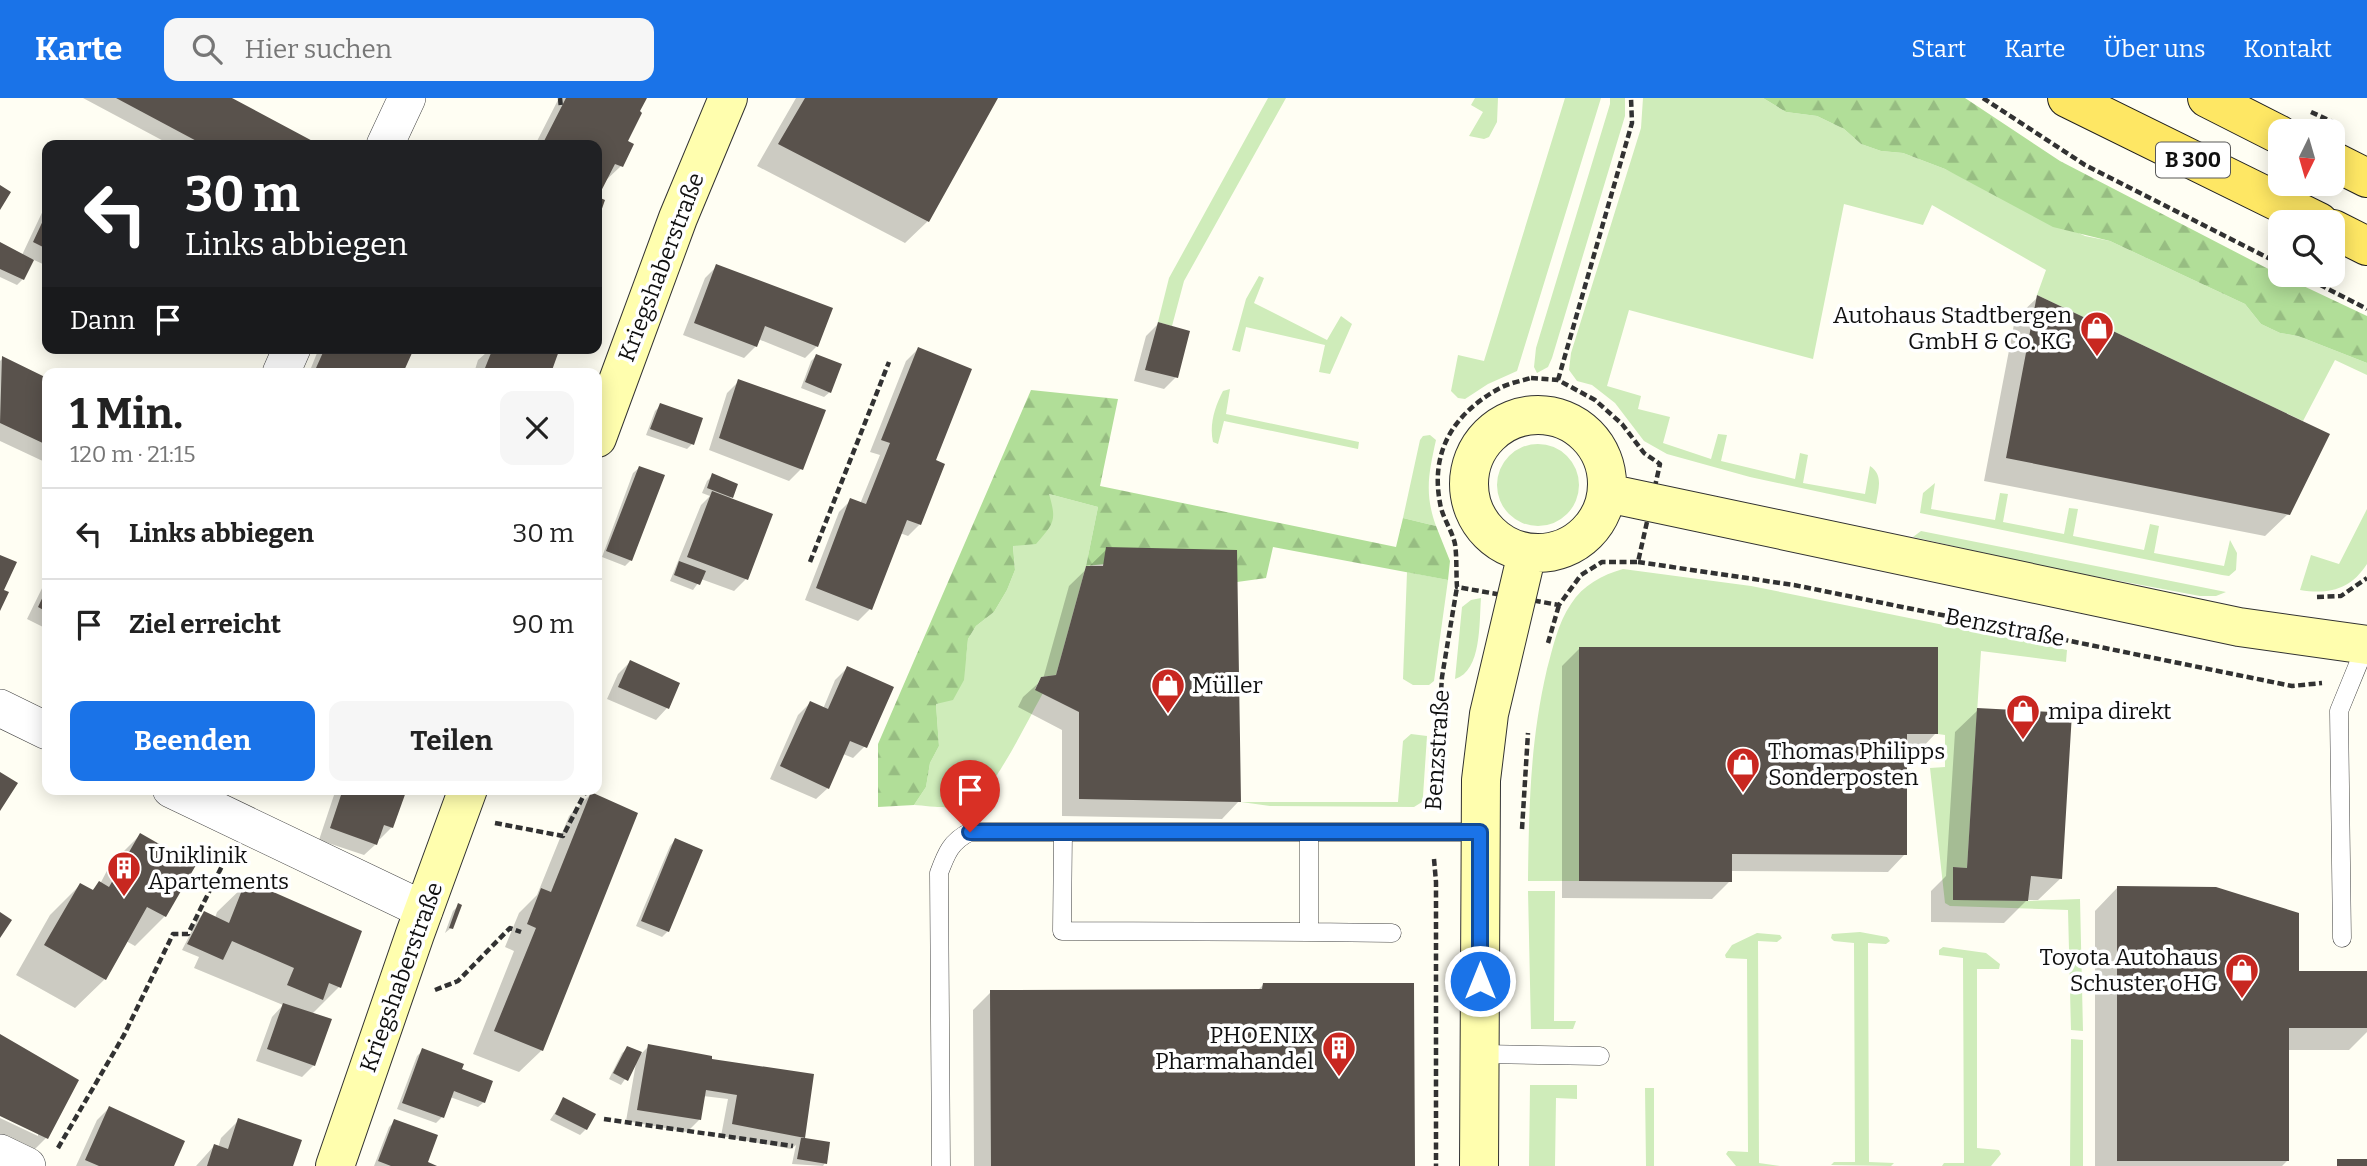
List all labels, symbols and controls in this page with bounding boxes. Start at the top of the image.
search box [164,18,654,81]
text: Karte [35,29,122,69]
icon: search [188,30,226,68]
text: Hier suchen [244,34,392,65]
text: Start [1911,35,1966,63]
text: Karte [2004,35,2066,63]
text: Über uns [2104,35,2206,63]
text: Kontakt [2244,35,2332,63]
north arrow [2268,119,2345,196]
map controls [2268,119,2345,287]
road number: B 300 [2156,142,2230,178]
text: 30 m [185,165,300,224]
icon: left [70,168,161,259]
street label: Kriegshaberstraße [612,169,710,365]
button: search [2268,210,2345,287]
text: Links abbiegen [185,225,408,263]
icon: arrive [149,301,187,339]
place label: Autohaus Stadtbergen GmbH & Co. KG [1833,301,2072,355]
text: Dann [70,305,135,336]
shop icon: Autohaus Stadtbergen GmbH & Co. KG [2078,309,2116,358]
text: 1 Min. [70,389,183,439]
button: close [500,391,574,465]
text: 120 m · 21:15 [70,440,196,468]
icon: left [70,515,108,553]
text: Links abbiegen [129,518,314,549]
text: 30 m [513,518,574,549]
street label: Benzstraße [1943,602,2067,652]
icon: arrive [70,606,108,644]
text: Ziel erreicht [129,609,281,640]
text: 90 m [512,609,574,640]
shop icon: Müller [1149,666,1187,715]
place label: Müller [1192,671,1263,699]
street label: Benzstraße [1419,689,1455,811]
shop icon: mipa direkt [2004,692,2042,741]
place label: mipa direkt [2048,697,2171,725]
button: Beenden [70,701,315,781]
button: Teilen [329,701,574,781]
place label: Thomas Philipps Sonderposten [1768,737,1945,791]
shop icon: Thomas Philipps Sonderposten [1724,745,1762,794]
pin [940,760,1000,832]
icon: arrive [951,771,989,809]
place label: Uniklinik Apartements [148,841,289,895]
building icon: Uniklinik Apartements [105,849,143,898]
street label: Kriegshaberstraße [354,878,448,1076]
place label: Toyota Autohaus Schuster oHG [2039,943,2218,997]
position arrow [1443,944,1517,1018]
shop icon: Toyota Autohaus Schuster oHG [2223,951,2261,1000]
place label: PHOENIX Pharmahandel [1155,1021,1314,1075]
building icon: PHOENIX Pharmahandel [1320,1029,1358,1078]

